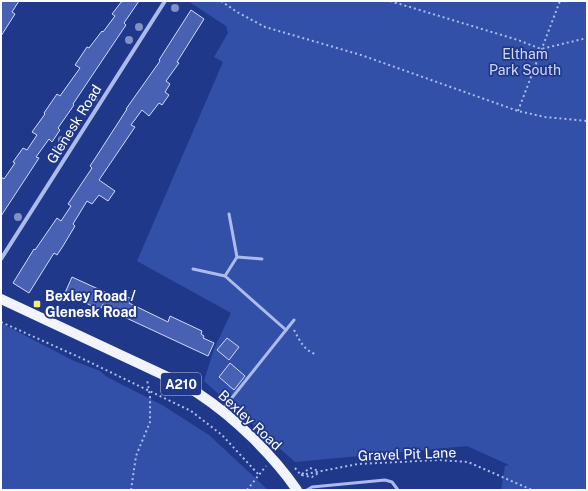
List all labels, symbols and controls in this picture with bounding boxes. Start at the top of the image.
park label: Eltham Park South [489,46,561,78]
street label: Glenesk Road [43,82,105,166]
place label: Bexley Road / Glenesk Road [45,288,137,320]
marker: Bexley Road / Glenesk Road [32,299,42,309]
road number: A210 [161,373,201,395]
street label: Bexley Road [215,387,285,453]
street label: Gravel Pit Lane [358,444,456,464]

